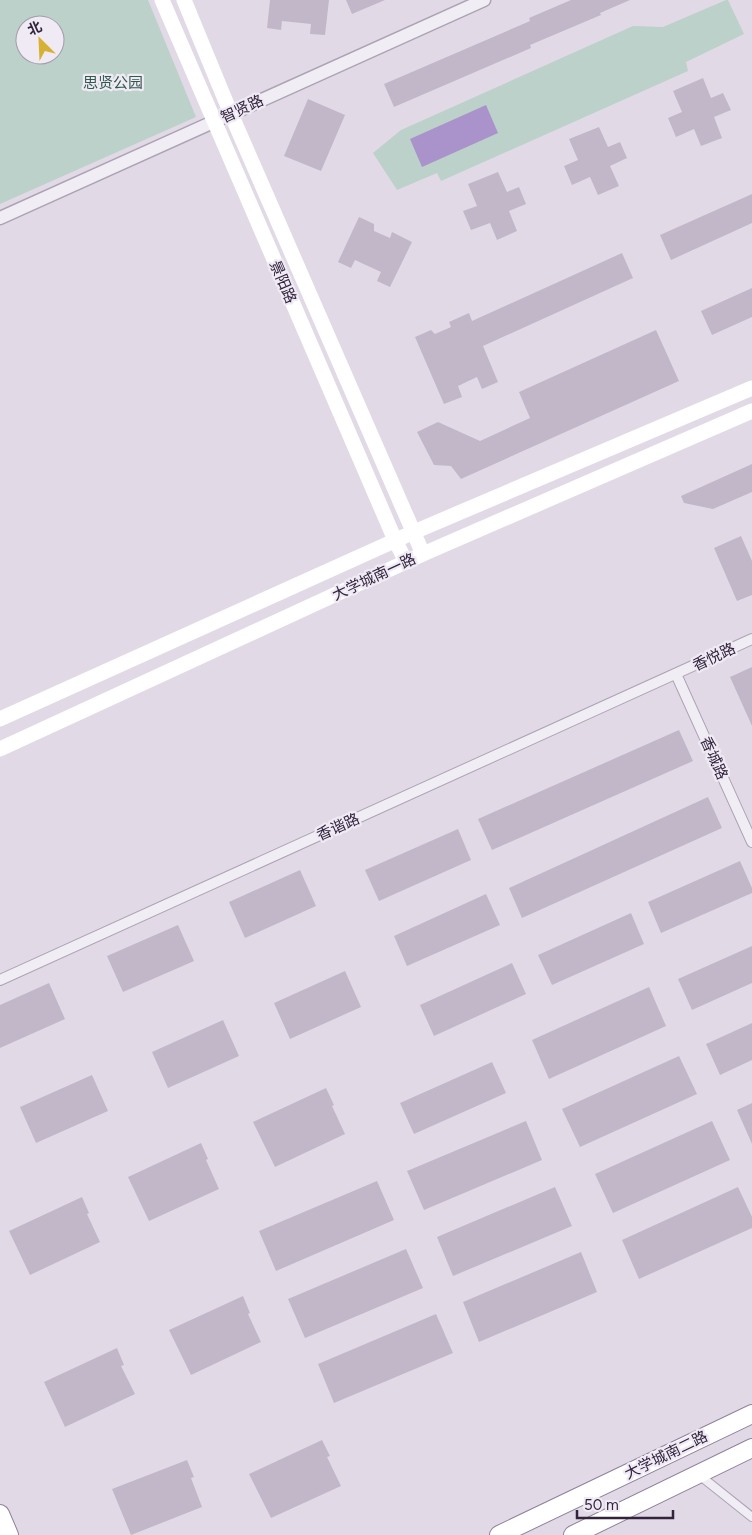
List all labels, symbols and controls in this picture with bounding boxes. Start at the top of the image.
north arrow [15,15,65,65]
text: 北 [25,18,45,39]
park label: 思贤公园 [83,74,143,92]
street label: 智贤路 [218,91,266,127]
street label: 景阳路 [266,258,300,306]
street label: 大学城南一路 [329,550,419,604]
street label: 香悦路 [690,639,738,675]
street label: 香城路 [697,734,731,782]
street label: 香谐路 [314,810,362,844]
street label: 大学城南二路 [622,1427,710,1483]
scale bar [577,1488,673,1520]
text: 50 m [584,1496,619,1514]

